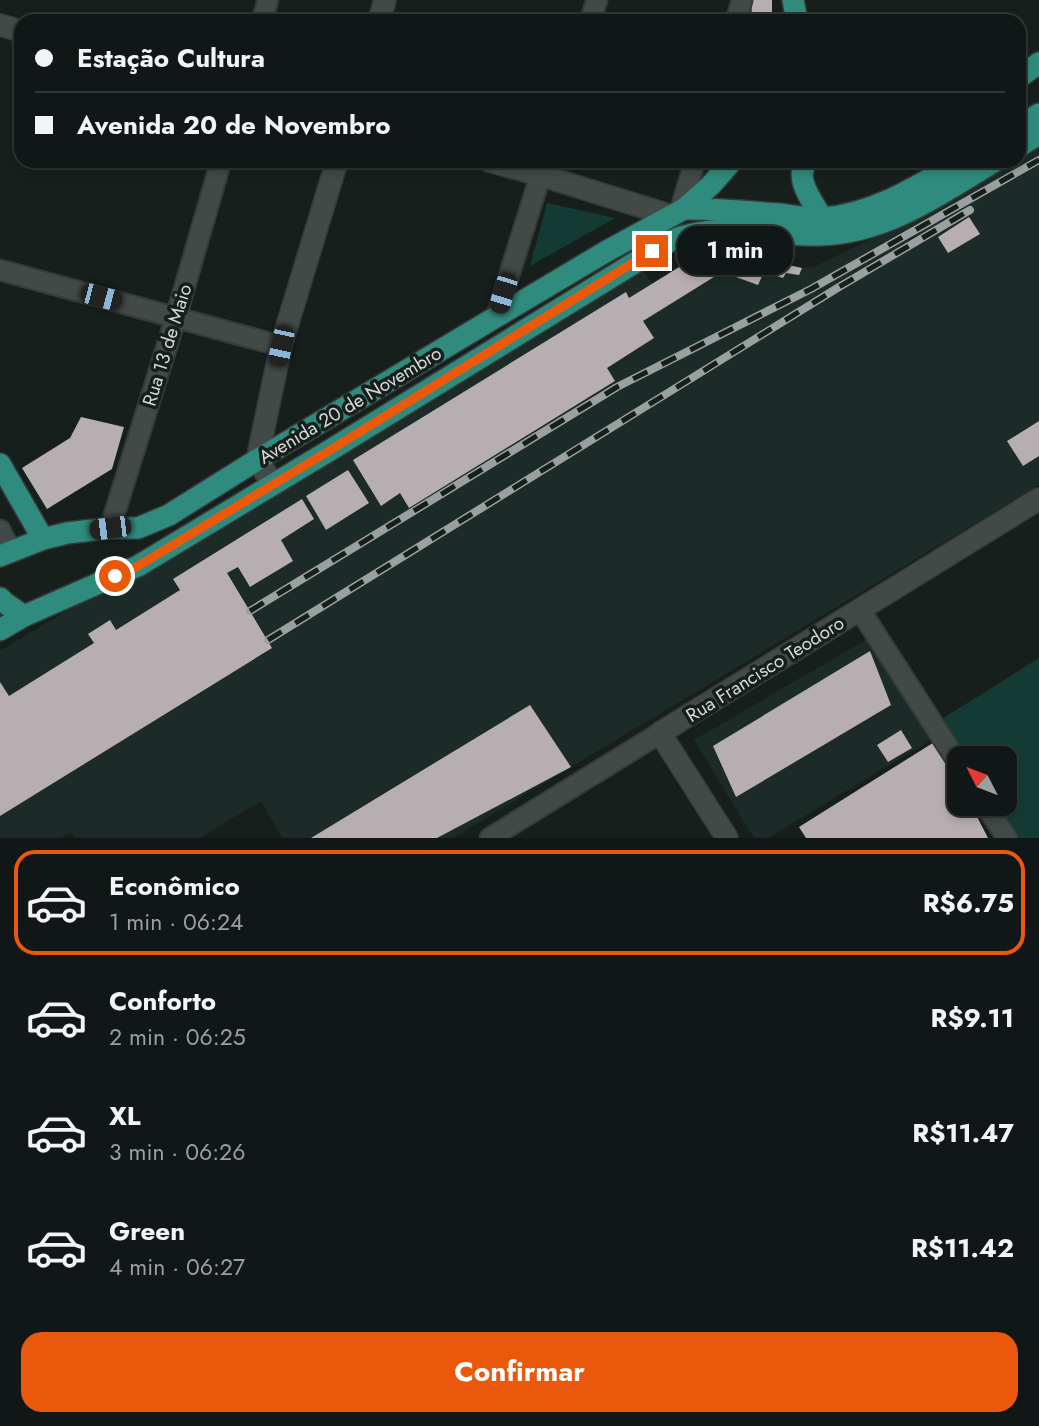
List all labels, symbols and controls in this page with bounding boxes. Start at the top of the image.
text: Estação Cultura [77,39,265,77]
text: Avenida 20 de Novembro [77,106,391,144]
callout: 1 min [676,226,792,276]
text: 1 min [706,233,764,267]
route end [636,235,668,267]
car [487,270,520,316]
car [78,281,125,313]
street label: Rua 13 de Maio [136,281,198,409]
car [267,323,296,369]
street label: Avenida 20 de Novembro [253,340,447,470]
car [88,515,133,541]
route start [99,560,131,592]
street label: Rua Francisco Teodoro [681,609,849,729]
north arrow [947,746,1017,816]
map controls [947,746,1017,816]
text: Econômico [109,867,240,905]
icon: car [25,871,88,934]
text: R$6.75 [923,884,1014,922]
text: 1 min · 06:24 [109,905,243,939]
text: Conforto [109,982,216,1020]
icon: car [25,986,88,1049]
text: R$9.11 [931,999,1014,1037]
text: 2 min · 06:25 [109,1020,246,1054]
text: XL [109,1097,141,1135]
icon: car [25,1101,88,1164]
text: R$11.47 [912,1114,1014,1152]
text: 3 min · 06:26 [109,1135,245,1169]
text: Green [109,1212,185,1250]
icon: car [25,1216,88,1279]
text: R$11.42 [911,1229,1014,1267]
text: 4 min · 06:27 [109,1250,245,1284]
button: Confirmar [21,1332,1018,1412]

